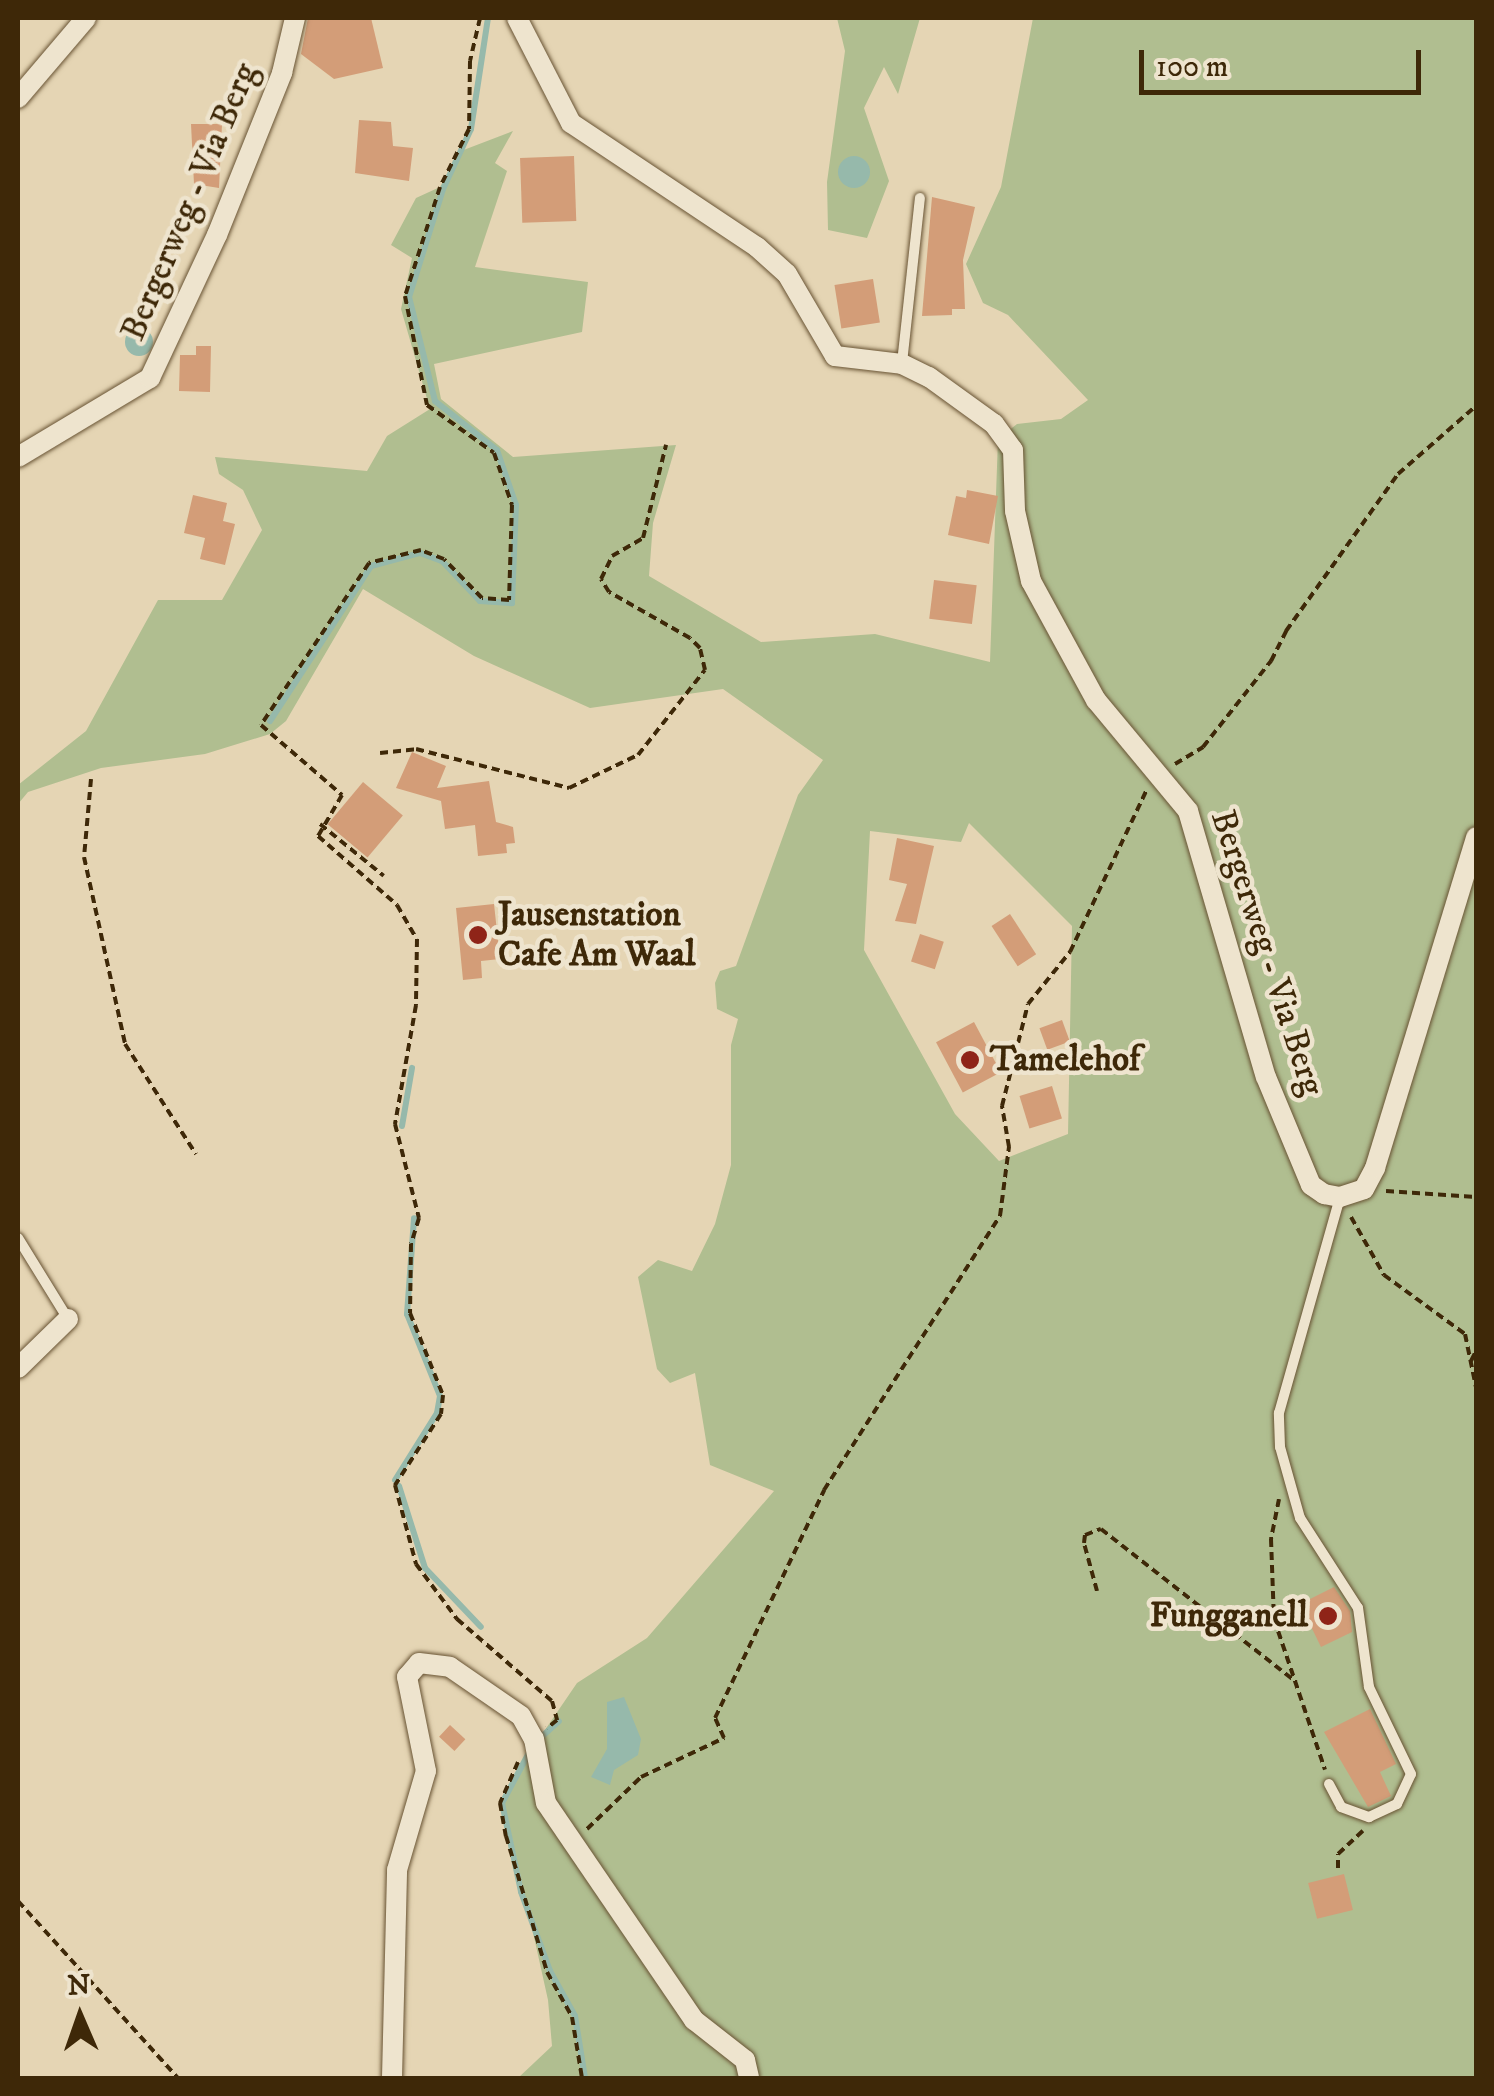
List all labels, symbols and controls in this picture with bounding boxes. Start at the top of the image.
scale bar [1144,30,1426,92]
text: 100 m [1156,49,1228,86]
street label: Bergerweg - Via Berg [113,57,267,347]
street label: Bergerweg - Via Berg [1201,805,1333,1101]
place label: Jausenstation Cafe Am Waal [498,894,695,976]
marker: Jausenstation Cafe Am Waal [467,924,489,946]
place label: Tamelehof [990,1039,1140,1081]
marker: Tamelehof [959,1049,981,1071]
place label: Fungganell [1150,1595,1308,1637]
marker: Fungganell [1317,1605,1339,1627]
north arrow [30,1966,130,2066]
text: N [67,1968,91,2003]

